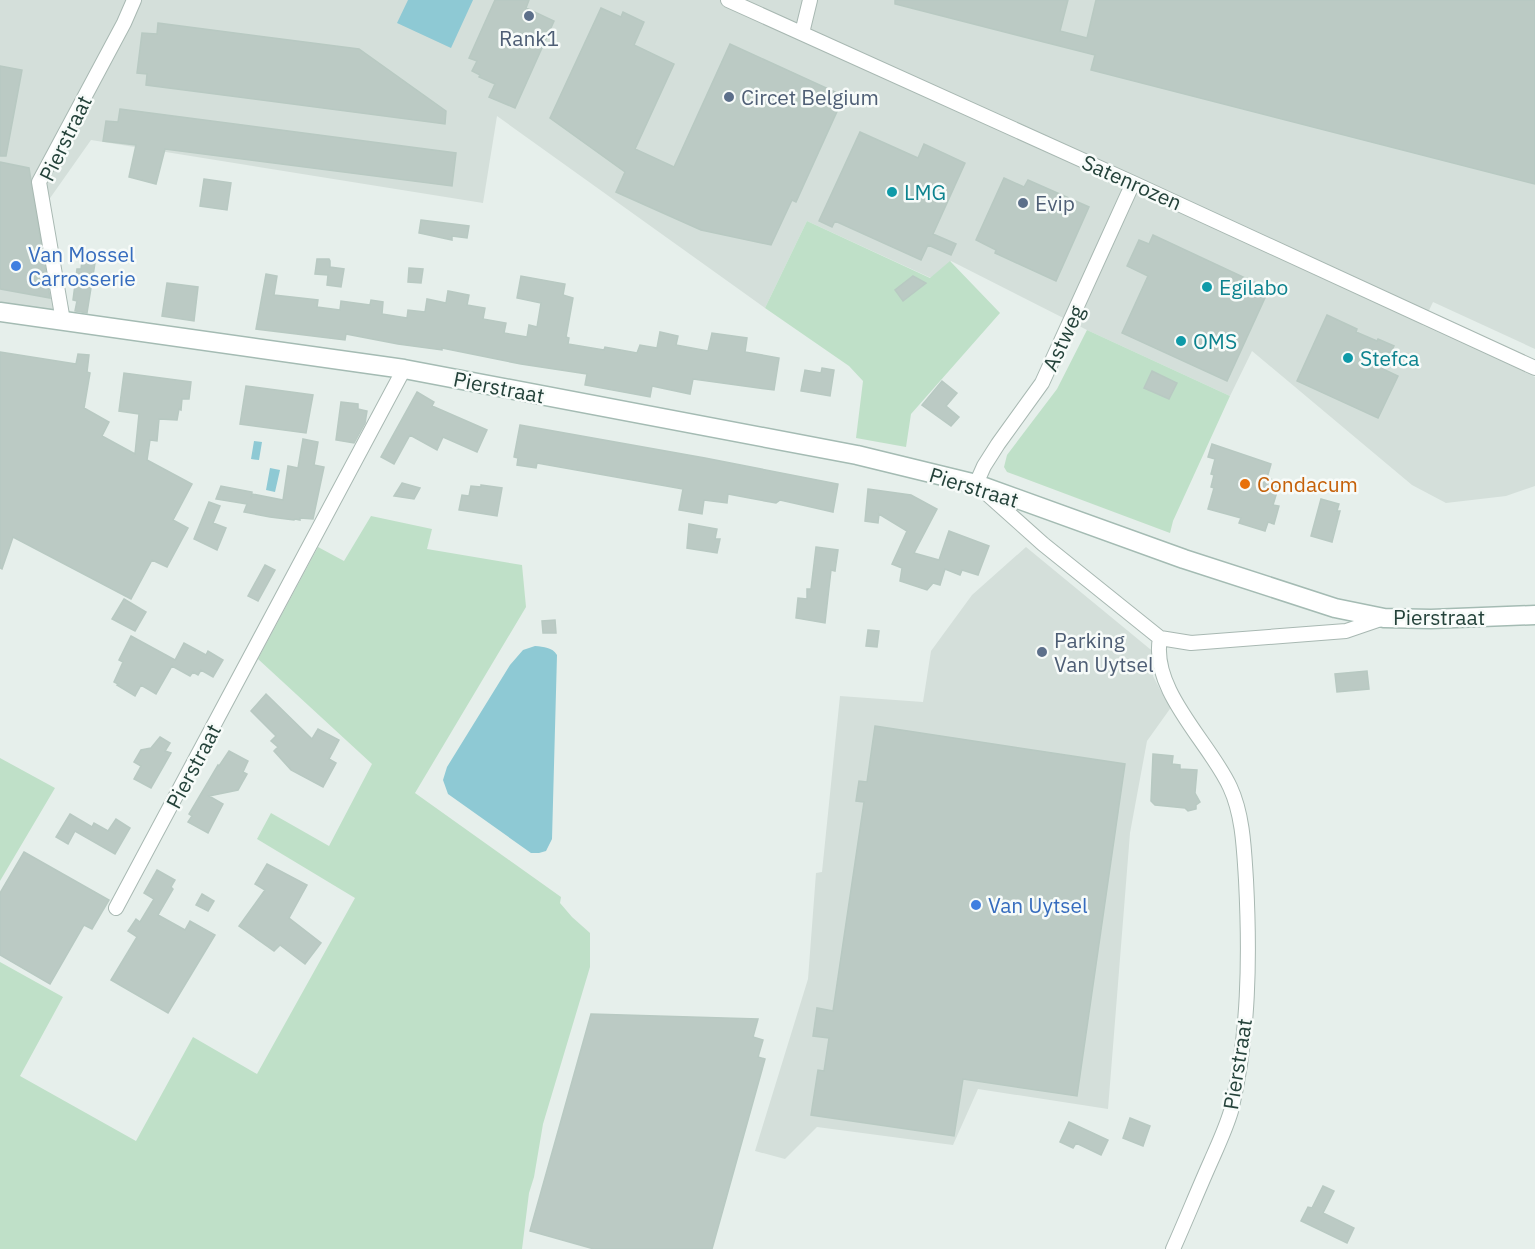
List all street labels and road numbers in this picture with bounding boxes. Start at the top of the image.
street label: Pierstraat [32,90,98,186]
street label: Satenrozen [1078,148,1186,216]
street label: Astweg [1036,301,1090,375]
street label: Pierstraat [451,364,547,410]
street label: Pierstraat [926,460,1022,514]
street label: Pierstraat [1393,603,1485,631]
street label: Pierstraat [159,719,227,813]
street label: Pierstraat [1216,1016,1258,1112]

